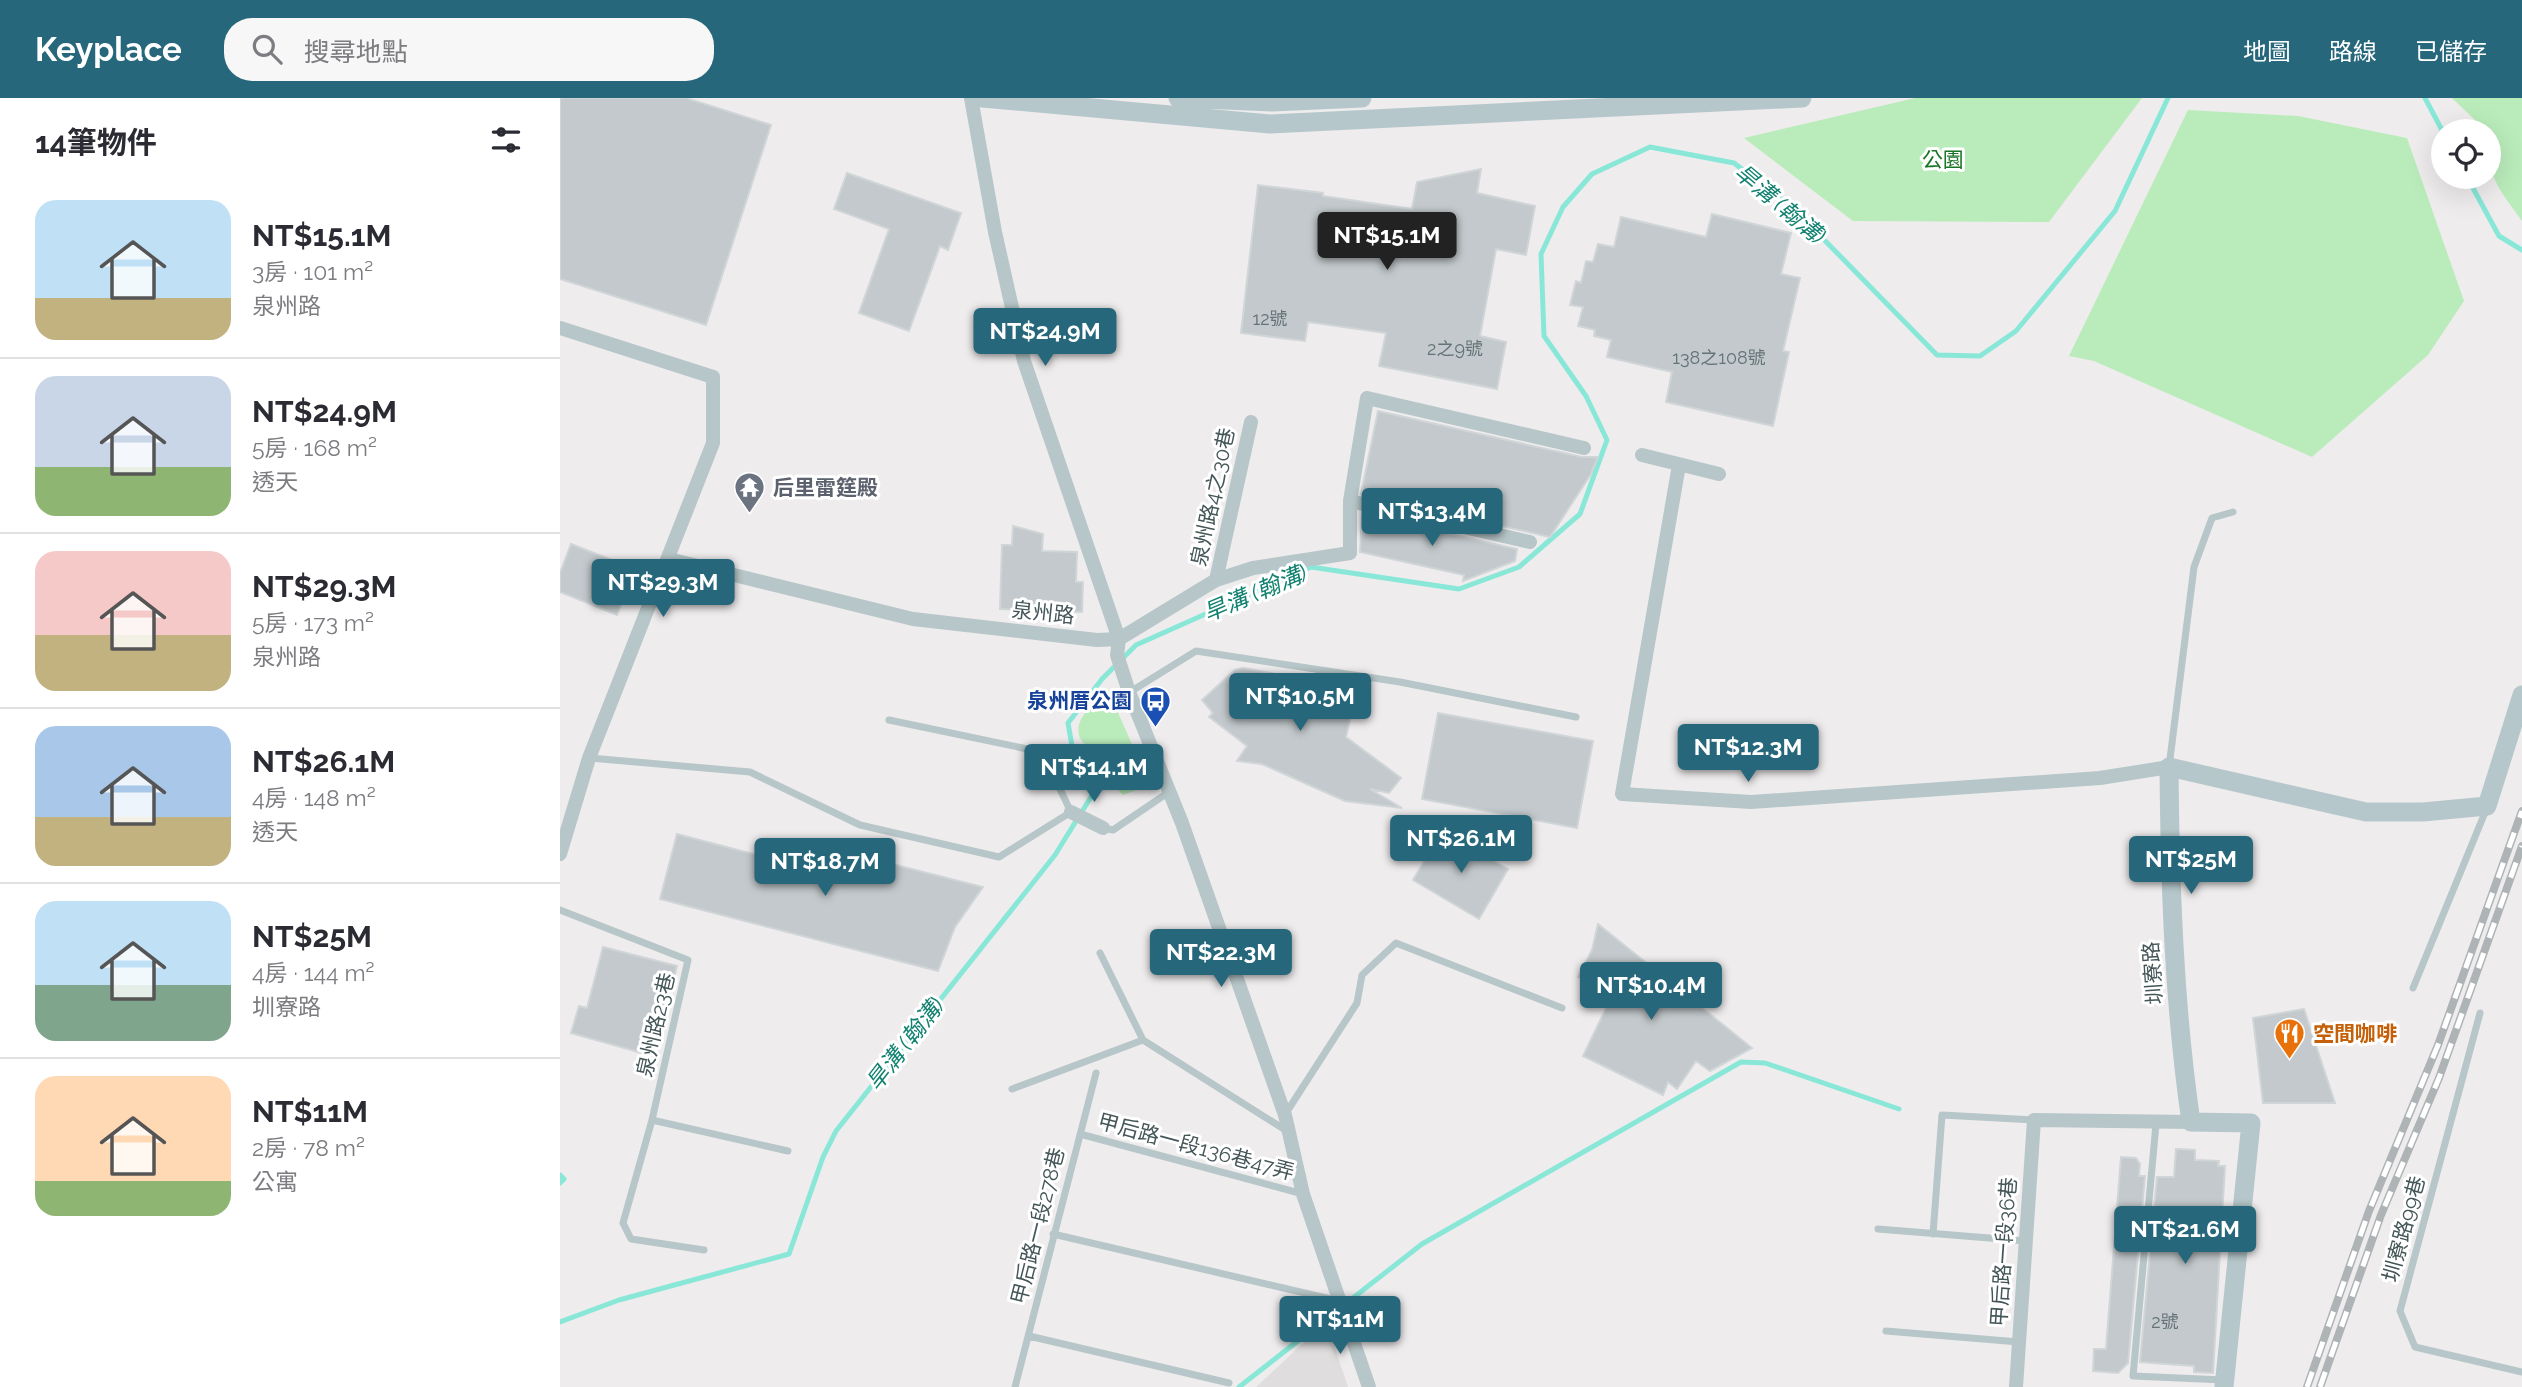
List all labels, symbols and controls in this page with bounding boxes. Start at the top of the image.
search box [224,18,714,81]
text: Keyplace [35,30,182,69]
icon: search [248,30,286,68]
text: 搜尋地點 [304,37,408,67]
text: 地圖 [2243,37,2291,66]
text: 路線 [2329,37,2377,66]
text: 已儲存 [2415,37,2487,66]
map controls [2431,119,2501,189]
button: locate [2431,119,2501,189]
icon: filters [487,121,525,159]
text: 14筆物件 [35,125,157,160]
park label: 公園 [1922,147,1964,172]
water label: 旱溝 (翰溝) [1730,158,1831,249]
pin: NT$15.1M [1315,212,1459,272]
text: NT$15.1M [252,218,391,253]
text: NT$15.1M [1334,221,1440,248]
icon: home [91,228,175,312]
text: 3房 · 101 m² [252,258,373,285]
text: 泉州路 [252,292,321,319]
pin: NT$24.9M [973,308,1117,368]
house number: 12號 [1252,308,1288,329]
text: NT$24.9M [989,317,1101,344]
house number: 2之9號 [1427,338,1483,359]
house number: 138之108號 [1672,347,1766,368]
text: NT$24.9M [252,394,397,429]
icon: home [91,404,175,488]
street label: 泉州路4之30巷 [1186,426,1239,568]
text: 5房 · 168 m² [252,434,377,461]
text: 透天 [252,468,298,495]
temple icon: 后里雷筳殿 [733,471,767,515]
place label: 后里雷筳殿 [773,475,878,500]
pin: NT$13.4M [1360,489,1504,548]
text: NT$13.4M [1378,497,1486,524]
water label: 旱溝 (翰溝) [1199,559,1311,626]
pin: NT$29.3M [591,560,735,619]
text: NT$29.3M [608,568,718,595]
text: NT$29.3M [252,569,397,604]
icon: home [91,579,175,663]
street label: 泉州路 [1010,597,1076,628]
text: 5房 · 173 m² [252,609,374,636]
text: 泉州路 [252,643,321,670]
pin: NT$10.5M [1228,674,1372,733]
text: NT$10.5M [1245,682,1355,709]
bus stop icon: 泉州厝公園 [1138,684,1172,728]
place label: 泉州厝公園 [1027,688,1132,713]
pin: NT$12.3M [1676,724,1820,784]
text: NT$12.3M [1694,733,1802,760]
text: NT$26.1M [252,744,395,779]
pin: NT$14.1M [1022,744,1166,804]
text: NT$14.1M [1040,753,1148,780]
icon: home [91,754,175,838]
text: 4房 · 148 m² [252,784,376,811]
pin: NT$26.1M [1389,816,1533,875]
text: 透天 [252,818,298,845]
text: NT$26.1M [1406,824,1516,851]
pin: NT$25M [2134,836,2248,896]
pin: NT$18.7M [753,838,897,898]
text: NT$25M [2145,845,2237,872]
text: NT$18.7M [770,847,880,874]
text: NT$25M [252,919,372,954]
icon: home [91,929,175,1013]
pin: NT$22.3M [1149,930,1293,989]
text: NT$22.3M [1166,938,1276,965]
street label: 圳寮路 [2138,941,2167,1005]
text: 4房 · 144 m² [252,959,375,986]
pin: NT$10.4M [1579,962,1723,1022]
street label: 泉州路23巷 [631,970,680,1079]
text: NT$10.4M [1596,971,1706,998]
water label: 旱溝 (翰溝) [860,992,949,1095]
text: 圳寮路 [252,993,321,1020]
restaurant icon: 空間咖啡 [2273,1017,2307,1061]
place label: 空間咖啡 [2313,1021,2397,1046]
text: NT$11M [252,1094,368,1129]
icon: home [91,1104,175,1188]
street label: 甲后路一段136巷47弄 [1095,1108,1297,1185]
text: 2房 · 78 m² [252,1134,365,1161]
street label: 甲后路一段278巷 [1006,1145,1069,1307]
text: 公寓 [252,1168,298,1195]
street label: 圳寮路99巷 [2377,1173,2430,1285]
street label: 甲后路一段36巷 [1986,1176,2021,1328]
pin: NT$21.6M [2113,1206,2257,1266]
text: NT$21.6M [2130,1215,2240,1242]
pin: NT$11M [1283,1296,1397,1356]
text: NT$11M [1296,1305,1385,1332]
house number: 2號 [2151,1311,2179,1332]

